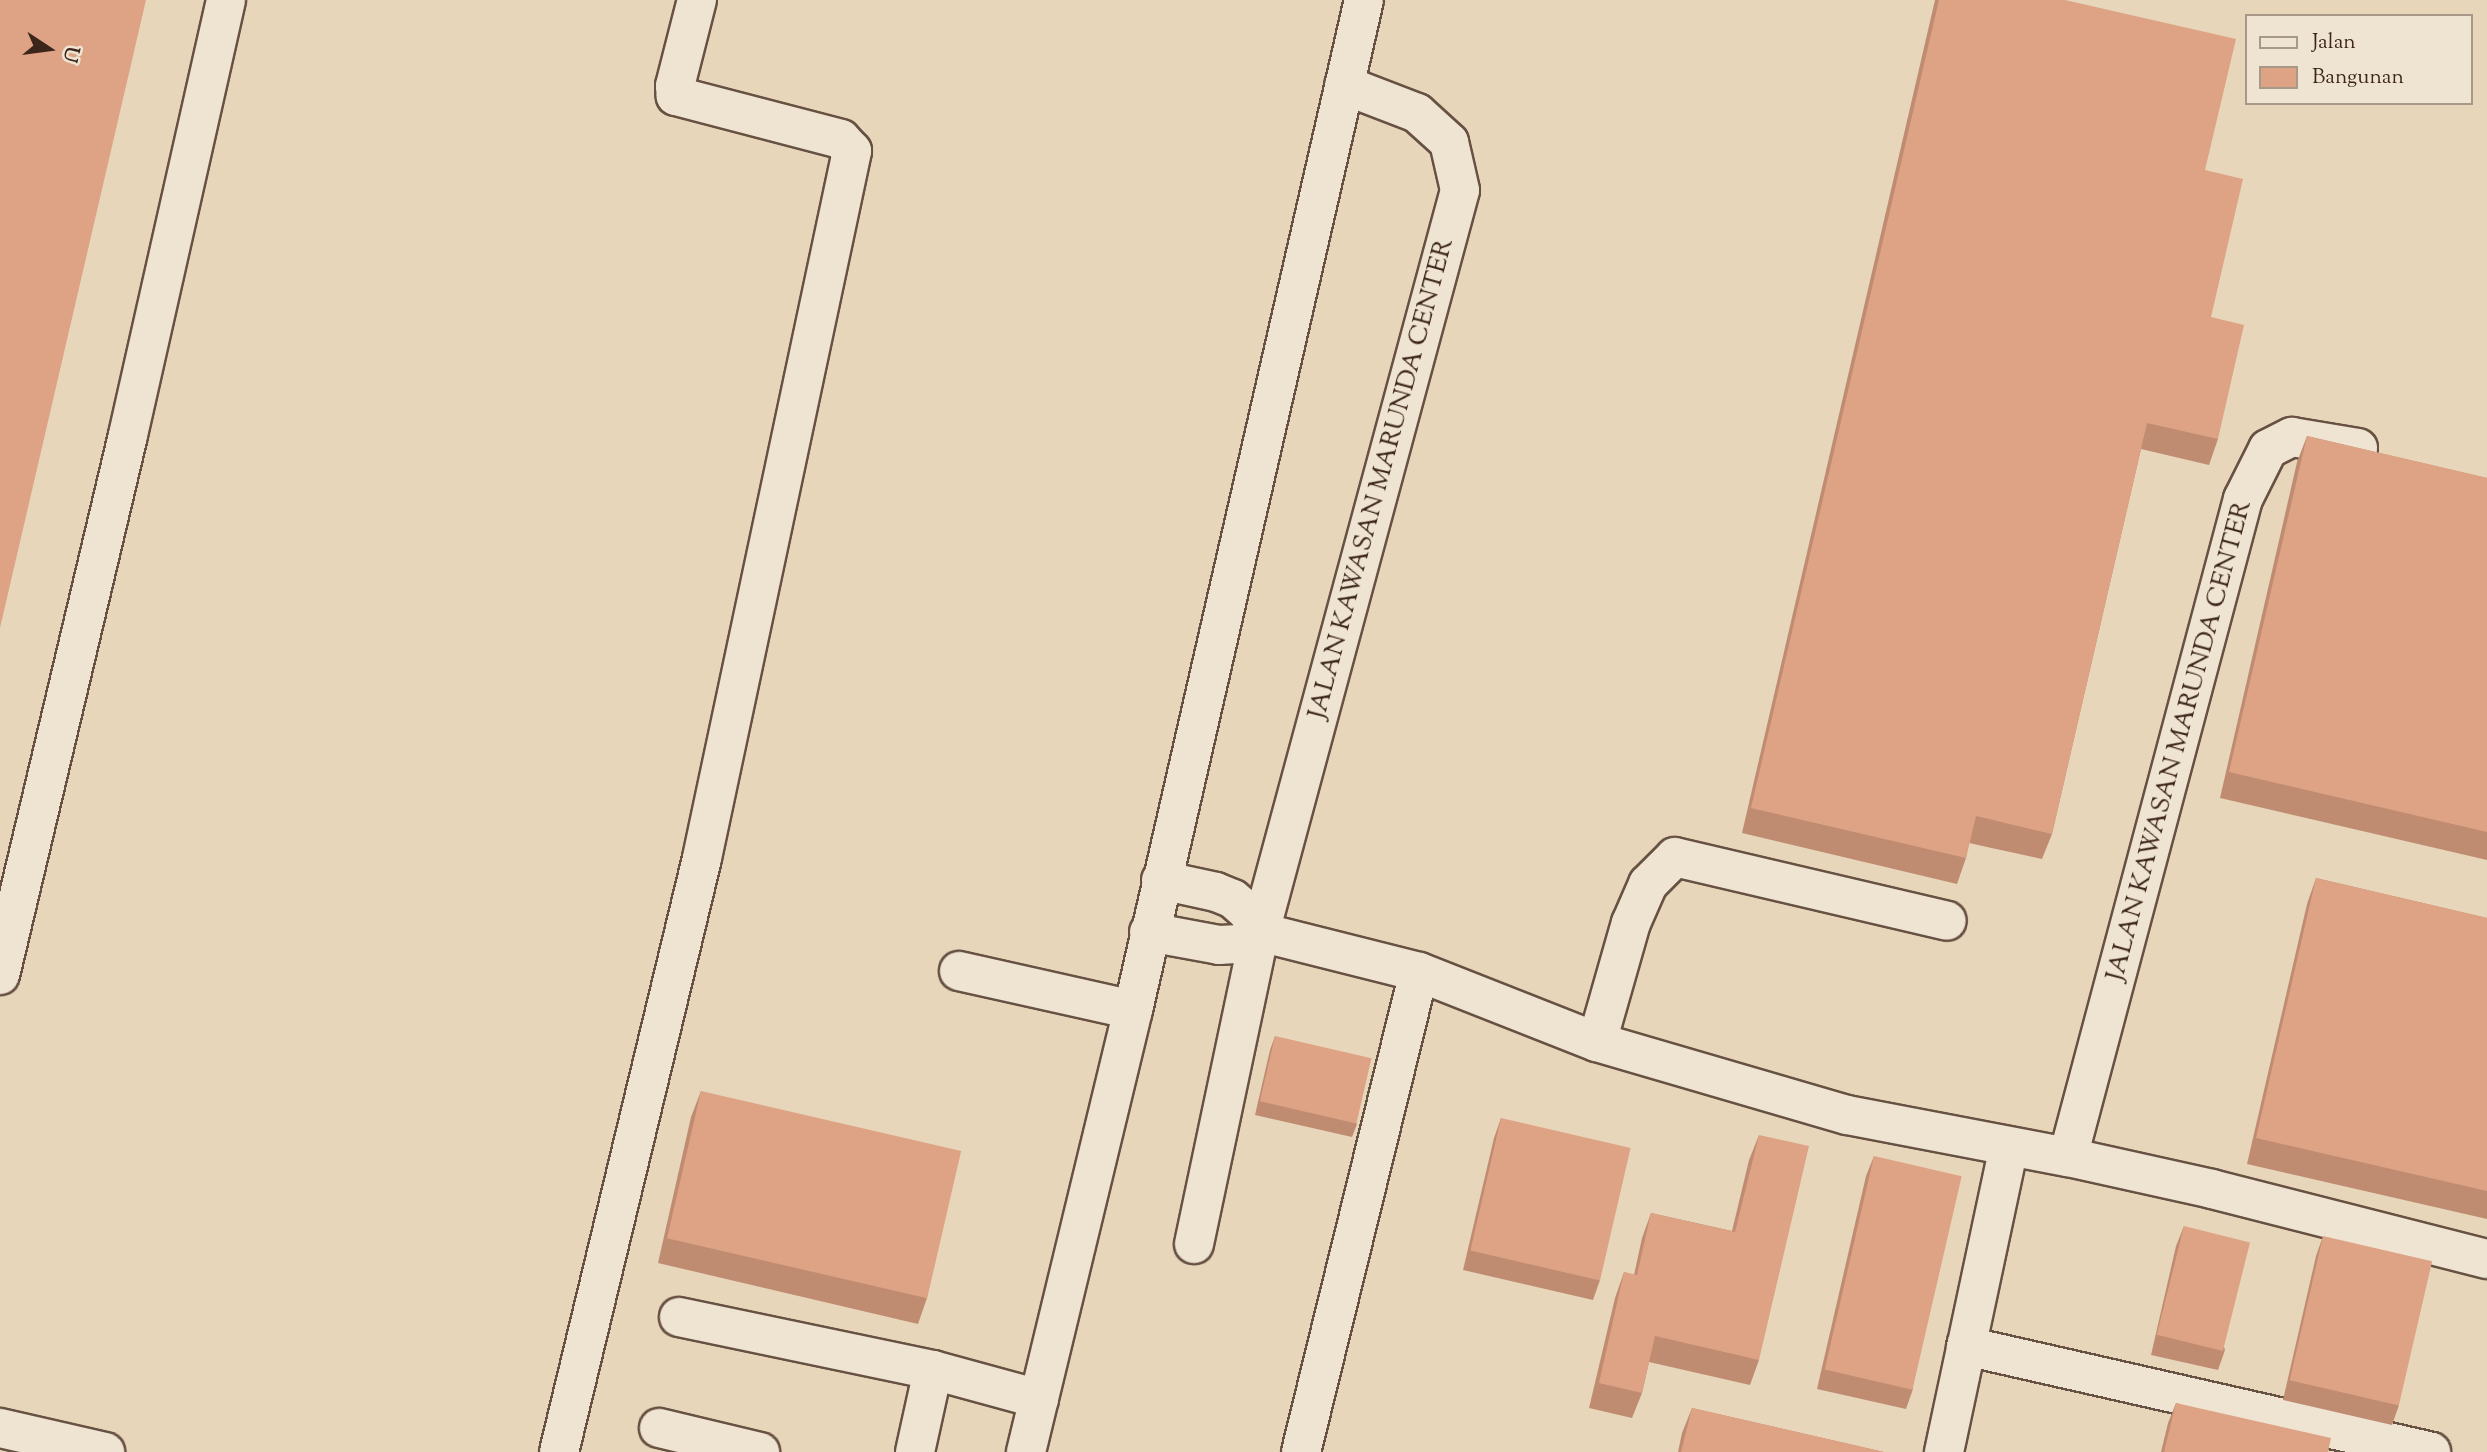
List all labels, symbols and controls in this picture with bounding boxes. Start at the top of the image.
north arrow [14,14,84,84]
legend [2246,14,2473,105]
text: Jalan [2312,28,2356,58]
text: U [55,43,85,64]
text: Bangunan [2312,63,2404,93]
street label: JALAN KAWASAN MARUNDA CENTER [1303,235,1461,723]
street label: JALAN KAWASAN MARUNDA CENTER [2101,497,2259,985]

